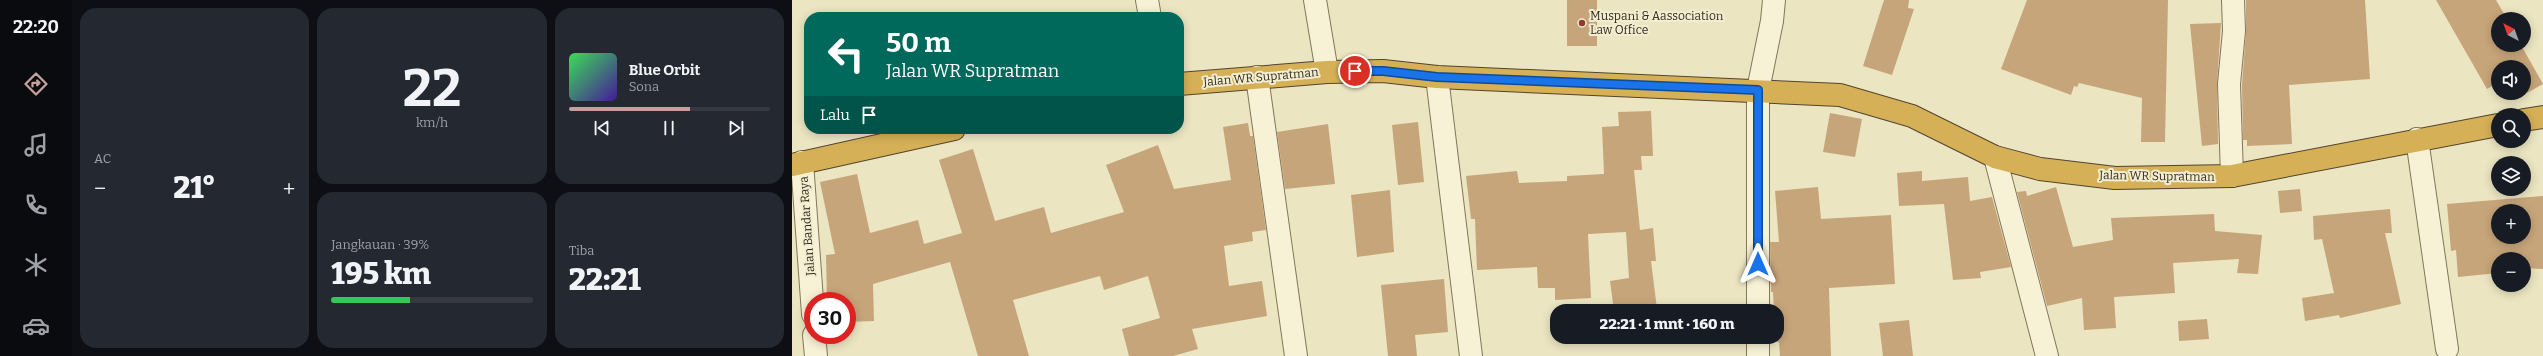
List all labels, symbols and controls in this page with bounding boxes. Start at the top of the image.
place label: Muspani & Aassociation Law Office [1590,9,1724,37]
north arrow [2491,12,2531,52]
map controls [2491,12,2531,292]
text: 22:20 [13,16,59,38]
marker: Muspani & Aassociation Law Office [1577,18,1587,28]
text: 50 m [886,26,951,59]
icon: left [820,28,872,80]
pin [1338,54,1372,88]
text: 22 [403,57,461,120]
text: Jalan WR Supratman [886,60,1059,82]
icon: arrive [1344,60,1366,82]
button: sound [2491,60,2531,100]
text: Blue Orbit [629,61,700,79]
street label: Jalan WR Supratman [1202,65,1320,89]
icon: directions [22,70,50,98]
text: Sona [629,79,659,94]
icon: arrive [858,104,880,126]
text: Lalu [820,106,850,124]
button: search [2491,108,2531,148]
text: km/h [416,115,448,130]
icon: previous [591,117,613,139]
icon: pause [658,117,680,139]
icon: next [725,117,747,139]
icon: music [22,131,50,159]
text: AC [94,151,111,166]
button: layers [2491,156,2531,196]
street label: Jalan WR Supratman [2098,168,2215,184]
text: 21° [173,170,216,206]
text: − [94,175,106,202]
text: + [283,175,295,202]
street label: Jalan Bandar Raya [797,175,818,277]
icon: phone [22,191,50,219]
button: + [2491,204,2531,244]
text: Jangkauan · 39% [331,237,429,252]
text: Tiba [569,243,594,258]
position arrow [1737,243,1779,285]
icon: climate [22,251,50,279]
button: − [2491,252,2531,292]
text: 195 km [331,256,431,292]
text: 22:21 [569,262,641,298]
speed limit sign: 30 [804,292,856,344]
icon: car [22,312,50,340]
text: 22:21 · 1 mnt · 160 m [1600,315,1734,333]

